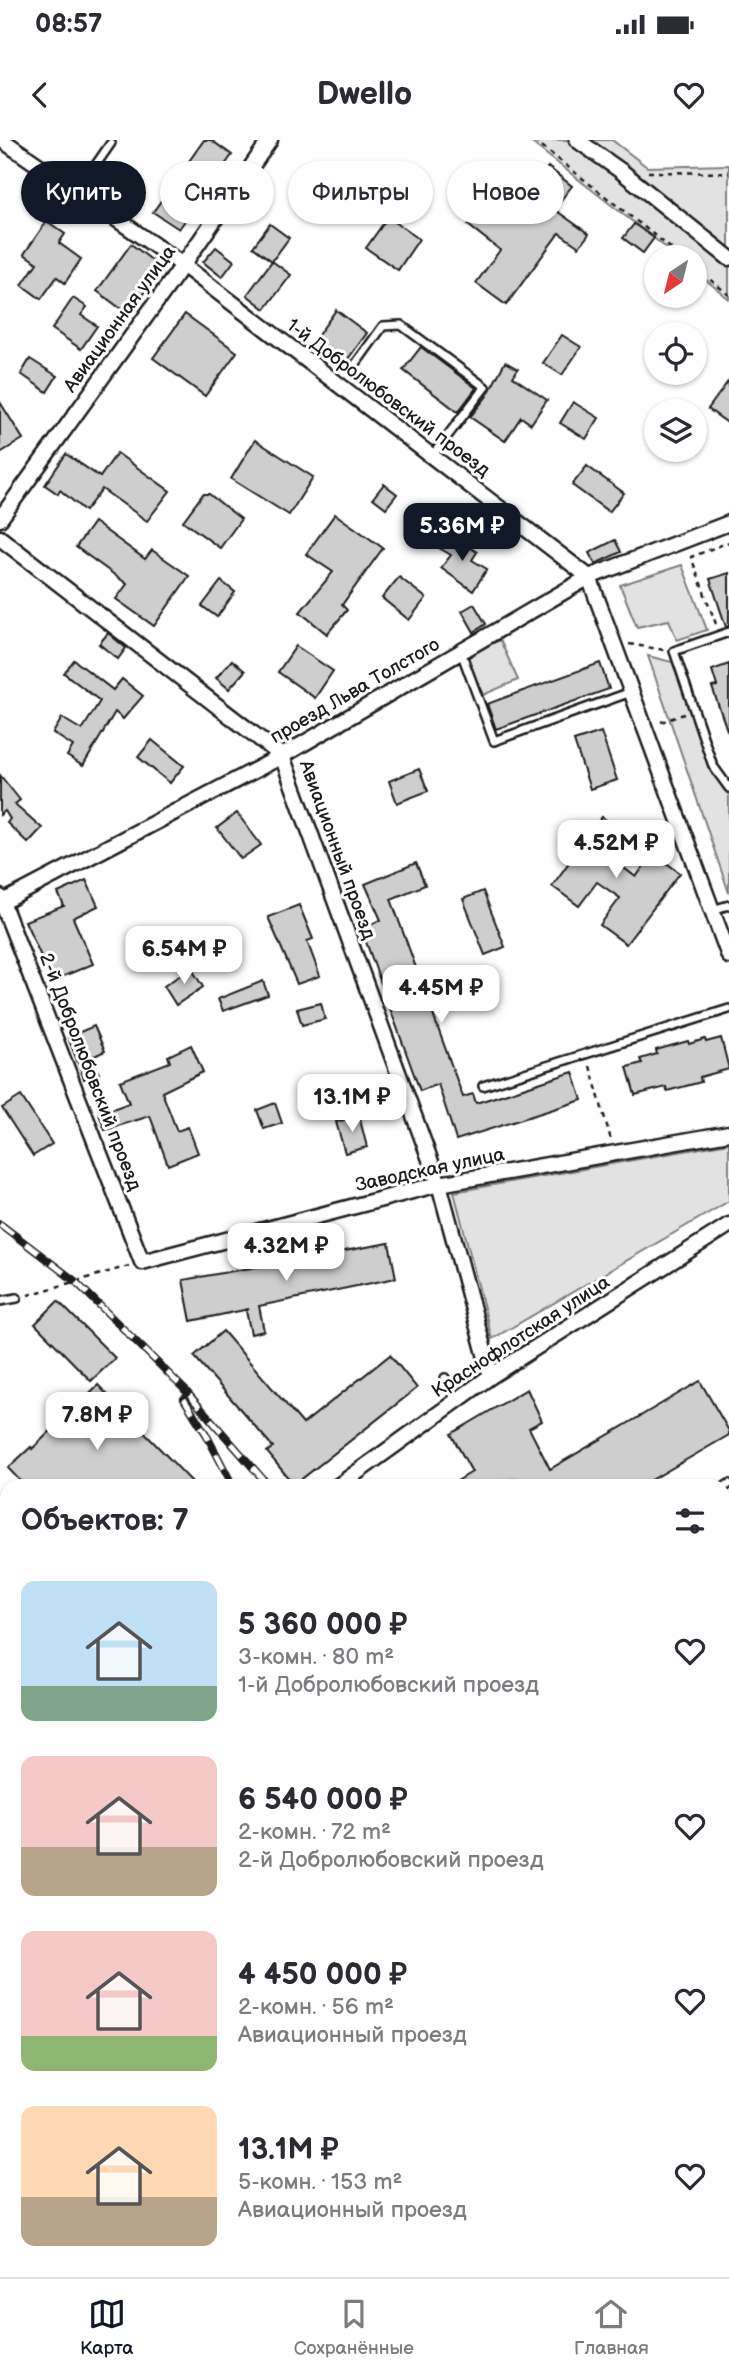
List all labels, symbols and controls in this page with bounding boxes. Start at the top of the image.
text: 08:57 [35,9,102,40]
text: Dwello [317,75,412,114]
icon: back [21,76,59,114]
icon: heart [670,76,708,114]
chip: Купить [21,161,146,224]
chip: Снять [160,161,274,224]
chip: Фильтры [288,161,433,224]
chip: Новое [447,161,564,224]
street label: Авиационная улица [58,241,181,398]
north arrow [644,245,707,308]
map controls [644,245,707,462]
street label: 1-й Добролюбовский проезд [282,314,495,482]
button: locate [644,322,707,385]
button: layers [644,399,707,462]
pin: 5.36M ₽ [397,504,527,563]
text: 5.36M ₽ [419,512,505,540]
street label: проезд Льва Толстого [266,633,444,749]
street label: Авиационный проезд [294,756,380,943]
pin: 4.52M ₽ [551,820,681,880]
text: 4.52M ₽ [573,829,659,857]
pin: 6.54M ₽ [119,926,249,986]
text: 6.54M ₽ [141,935,227,963]
street label: 2-й Добролюбовский проезд [34,950,146,1194]
pin: 4.45M ₽ [376,966,506,1025]
text: 4.45M ₽ [399,974,483,1002]
pin: 13.1M ₽ [287,1074,417,1134]
text: 13.1M ₽ [313,1083,391,1111]
street label: Заводская улица [353,1143,507,1197]
pin: 4.32M ₽ [221,1224,351,1283]
text: 4.32M ₽ [243,1232,329,1260]
street label: Краснофлотская улица [428,1271,614,1403]
pin: 7.8M ₽ [40,1392,154,1452]
text: 7.8M ₽ [61,1401,133,1429]
icon: filters [671,1502,709,1540]
text: Объектов: 7 [21,1503,189,1539]
text: 5 360 000 ₽ [238,1607,408,1643]
icon: home [77,1609,161,1693]
icon: heart [671,1632,709,1670]
text: 3-комн. · 80 m² [238,1643,394,1671]
text: 1-й Добролюбовский проезд [238,1671,539,1699]
text: 6 540 000 ₽ [238,1782,408,1818]
icon: home [77,1784,161,1868]
icon: heart [671,1807,709,1845]
text: 2-комн. · 72 m² [238,1818,391,1846]
text: 2-й Добролюбовский проезд [238,1846,544,1874]
text: 4 450 000 ₽ [238,1957,407,1993]
icon: home [77,1959,161,2043]
icon: heart [671,1982,709,2020]
text: 2-комн. · 56 m² [238,1993,394,2021]
text: Авиационный проезд [238,2021,467,2049]
text: 13.1M ₽ [238,2132,339,2168]
icon: home [77,2134,161,2218]
icon: heart [671,2157,709,2195]
text: 5-комн. · 153 m² [238,2168,403,2196]
text: Авиационный проезд [238,2196,467,2224]
tab: Карта [80,2295,134,2360]
tab: Сохранённые [294,2295,414,2360]
tab: Главная [574,2295,649,2360]

